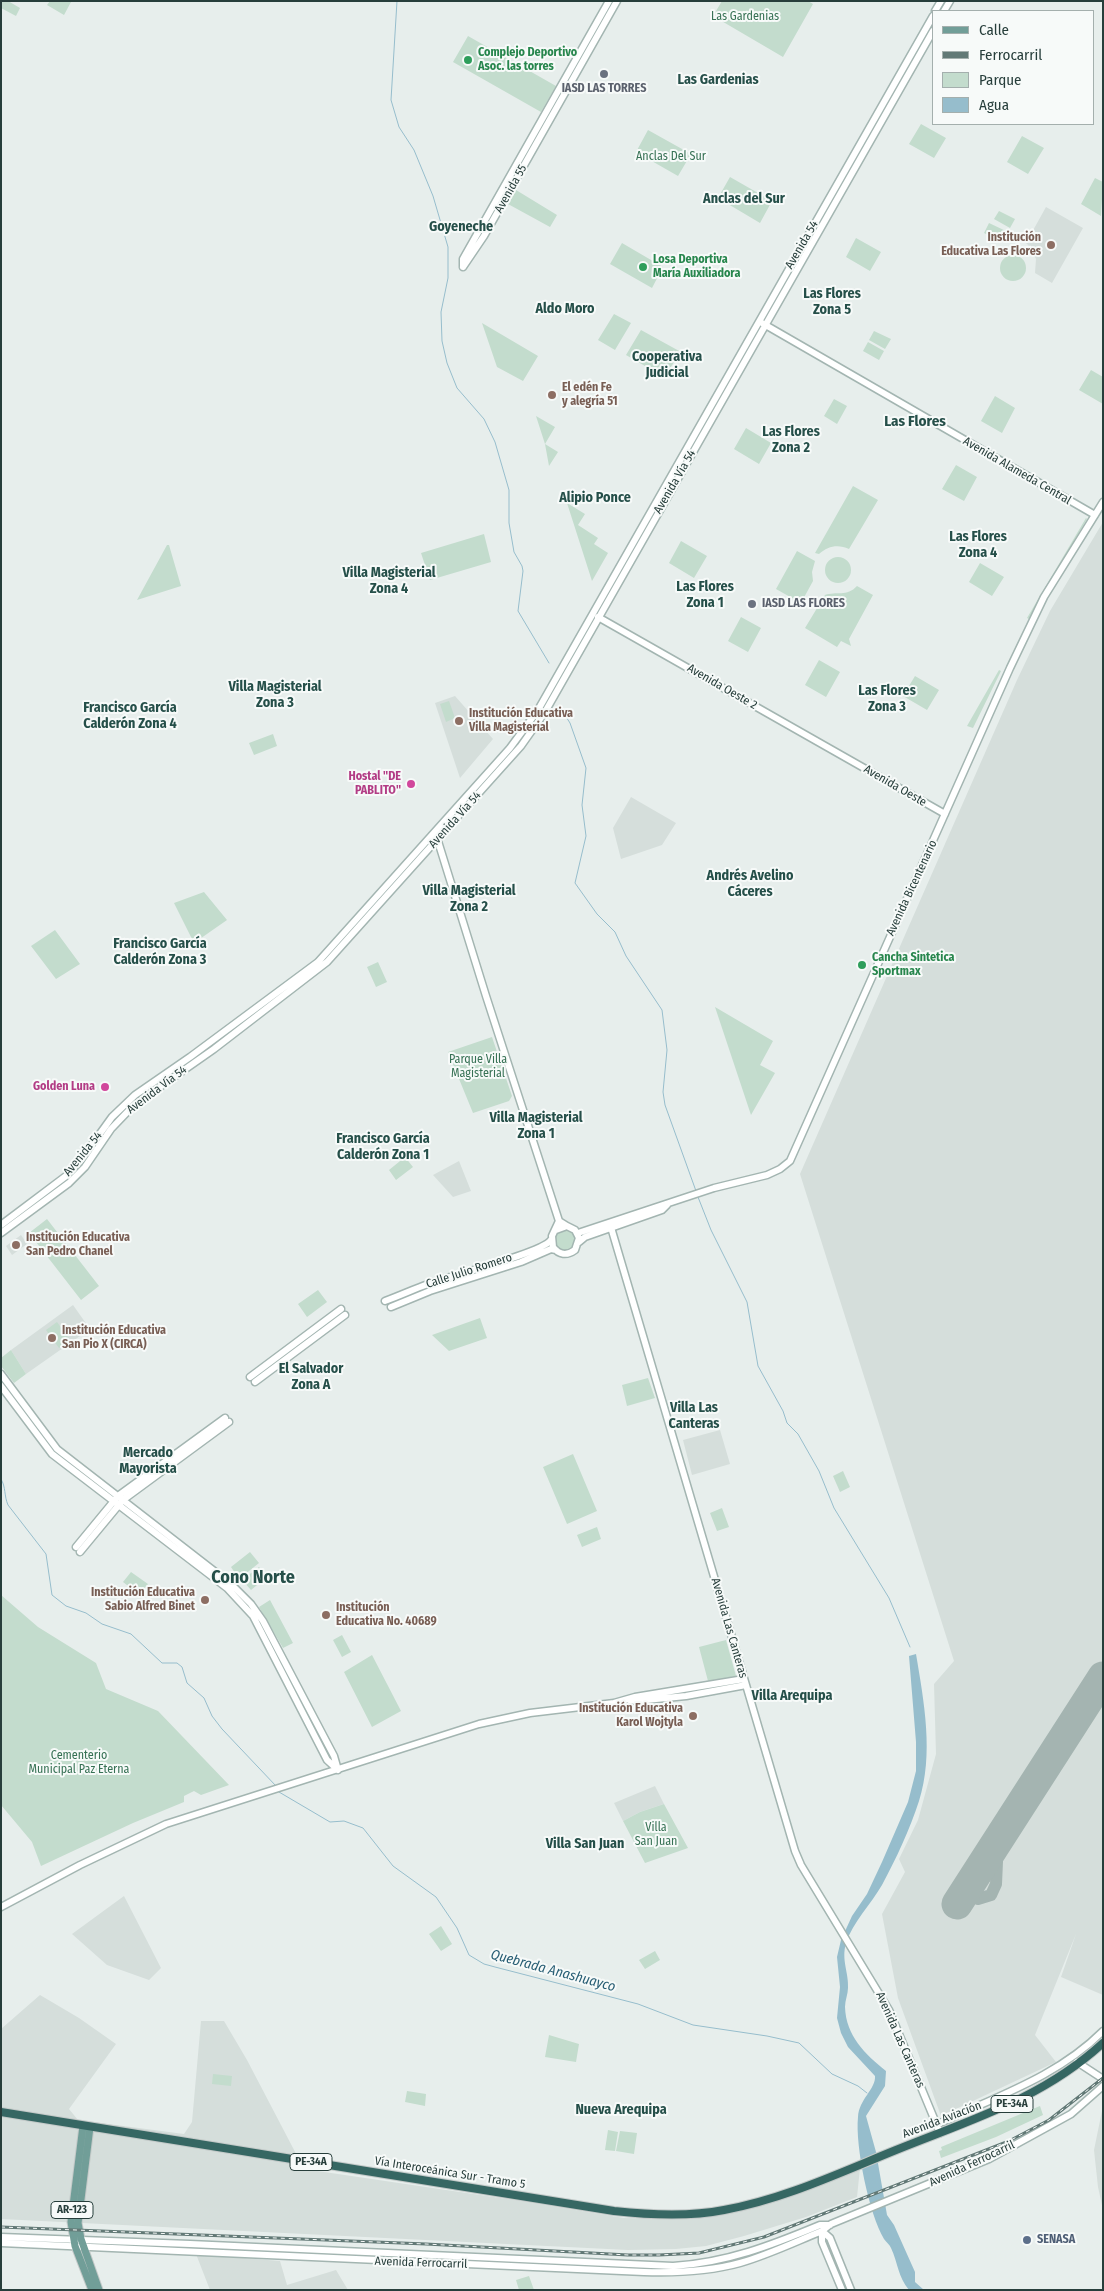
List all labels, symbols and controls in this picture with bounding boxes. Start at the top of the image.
park label: Las Gardenias [711,10,779,24]
legend [932,10,1094,125]
text: Calle [979,21,1009,39]
place label: Complejo Deportivo Asoc. las torres [478,46,577,74]
text: Ferrocarril [979,46,1042,64]
marker: Complejo Deportivo Asoc. las torres [462,54,474,66]
marker: IASD LAS TORRES [598,68,610,80]
text: Parque [979,71,1022,89]
district label: Las Gardenias [677,72,759,88]
place label: IASD LAS TORRES [562,82,646,96]
text: Agua [979,96,1009,114]
park label: Anclas Del Sur [636,150,706,164]
street label: Avenida 55 [492,162,530,216]
district label: Anclas del Sur [703,191,785,207]
street label: Avenida 54 [782,218,822,272]
district label: Goyeneche [429,219,493,235]
place label: Institución Educativa Las Flores [941,231,1041,259]
marker: Institución Educativa Las Flores [1045,239,1057,251]
place label: Losa Deportiva María Auxiliadora [653,253,740,281]
marker: Losa Deportiva María Auxiliadora [637,261,649,273]
district label: Las Flores Zona 5 [803,286,861,318]
district label: Aldo Moro [535,301,595,317]
district label: Cooperativa Judicial [632,349,702,382]
place label: El edén Fe y alegría 51 [562,381,618,409]
marker: El edén Fe y alegría 51 [546,389,558,401]
district label: Las Flores [884,413,946,431]
district label: Las Flores Zona 2 [762,424,820,457]
street label: Avenida Alameda Central [960,434,1074,508]
street label: Avenida Vía 54 [651,448,699,516]
district label: Alipio Ponce [559,490,631,506]
district label: Las Flores Zona 4 [949,529,1007,562]
district label: Villa Magisterial Zona 4 [342,565,436,598]
district label: Las Flores Zona 1 [676,579,734,612]
place label: IASD LAS FLORES [762,597,845,611]
marker: IASD LAS FLORES [746,598,758,610]
street label: Avenida Oeste 2 [684,661,760,713]
district label: Villa Magisterial Zona 3 [228,679,322,712]
district label: Las Flores Zona 3 [858,683,916,716]
district label: Francisco García Calderón Zona 4 [83,700,177,732]
place label: Institución Educativa Villa Magisterial [469,707,573,735]
marker: Institución Educativa Villa Magisterial [453,715,465,727]
street label: Avenida Oeste [861,762,929,810]
place label: Hostal "DE PABLITO" [348,770,401,798]
marker: Hostal "DE PABLITO" [405,778,417,790]
street label: Avenida Vía 54 [426,789,484,851]
street label: Avenida Bicentenario [883,838,941,938]
district label: Andrés Avelino Cáceres [707,868,793,900]
district label: Villa Magisterial Zona 2 [422,883,516,916]
district label: Francisco García Calderón Zona 3 [113,936,207,969]
place label: Cancha Sintetica Sportmax [872,951,955,979]
marker: Cancha Sintetica Sportmax [856,959,868,971]
park label: Parque Villa Magisterial [449,1053,507,1081]
street label: Avenida Vía 54 [124,1063,190,1117]
place label: Golden Luna [33,1080,95,1094]
marker: Golden Luna [99,1081,111,1093]
district label: Villa Magisterial Zona 1 [489,1110,583,1142]
street label: Avenida 54 [61,1129,105,1179]
district label: Francisco García Calderón Zona 1 [336,1131,430,1164]
place label: Institución Educativa San Pedro Chanel [26,1231,130,1259]
marker: Institución Educativa San Pedro Chanel [10,1239,22,1251]
street label: Calle Julio Romero [424,1250,514,1292]
place label: Institución Educativa San Pio X (CIRCA) [62,1324,166,1352]
marker: Institución Educativa San Pio X (CIRCA) [46,1332,58,1344]
district label: El Salvador Zona A [279,1361,343,1394]
district label: Villa Las Canteras [668,1400,720,1432]
district label: Mercado Mayorista [119,1445,177,1478]
district label: Cono Norte [211,1567,295,1589]
street label: Avenida Las Canteras [708,1576,750,1680]
place label: Institución Educativa Sabio Alfred Binet [91,1586,195,1614]
marker: Institución Educativa Sabio Alfred Binet [199,1594,211,1606]
place label: Institución Educativa No. 40689 [336,1601,437,1629]
marker: Institución Educativa No. 40689 [320,1609,332,1621]
district label: Villa Arequipa [752,1688,832,1704]
place label: Institución Educativa Karol Wojtyla [579,1702,683,1730]
marker: Institución Educativa Karol Wojtyla [687,1710,699,1722]
park label: Cementerio Municipal Paz Eterna [29,1749,129,1777]
park label: Villa San Juan [635,1821,677,1849]
district label: Villa San Juan [546,1836,624,1852]
water label: Quebrada Anashuayco [489,1946,617,1996]
street label: Avenida Las Canteras [872,1990,928,2090]
road number: PE-34A [991,2096,1033,2112]
street label: Avenida Aviación [901,2098,983,2142]
district label: Nueva Arequipa [575,2102,667,2118]
street label: Avenida Ferrocarril [927,2138,1017,2190]
road number: PE-34A [290,2154,332,2170]
street label: Vía Interoceánica Sur - Tramo 5 [374,2154,526,2192]
road number: AR-123 [51,2202,93,2218]
place label: SENASA [1037,2233,1075,2247]
marker: SENASA [1021,2234,1033,2246]
street label: Avenida Ferrocarril [374,2254,468,2272]

